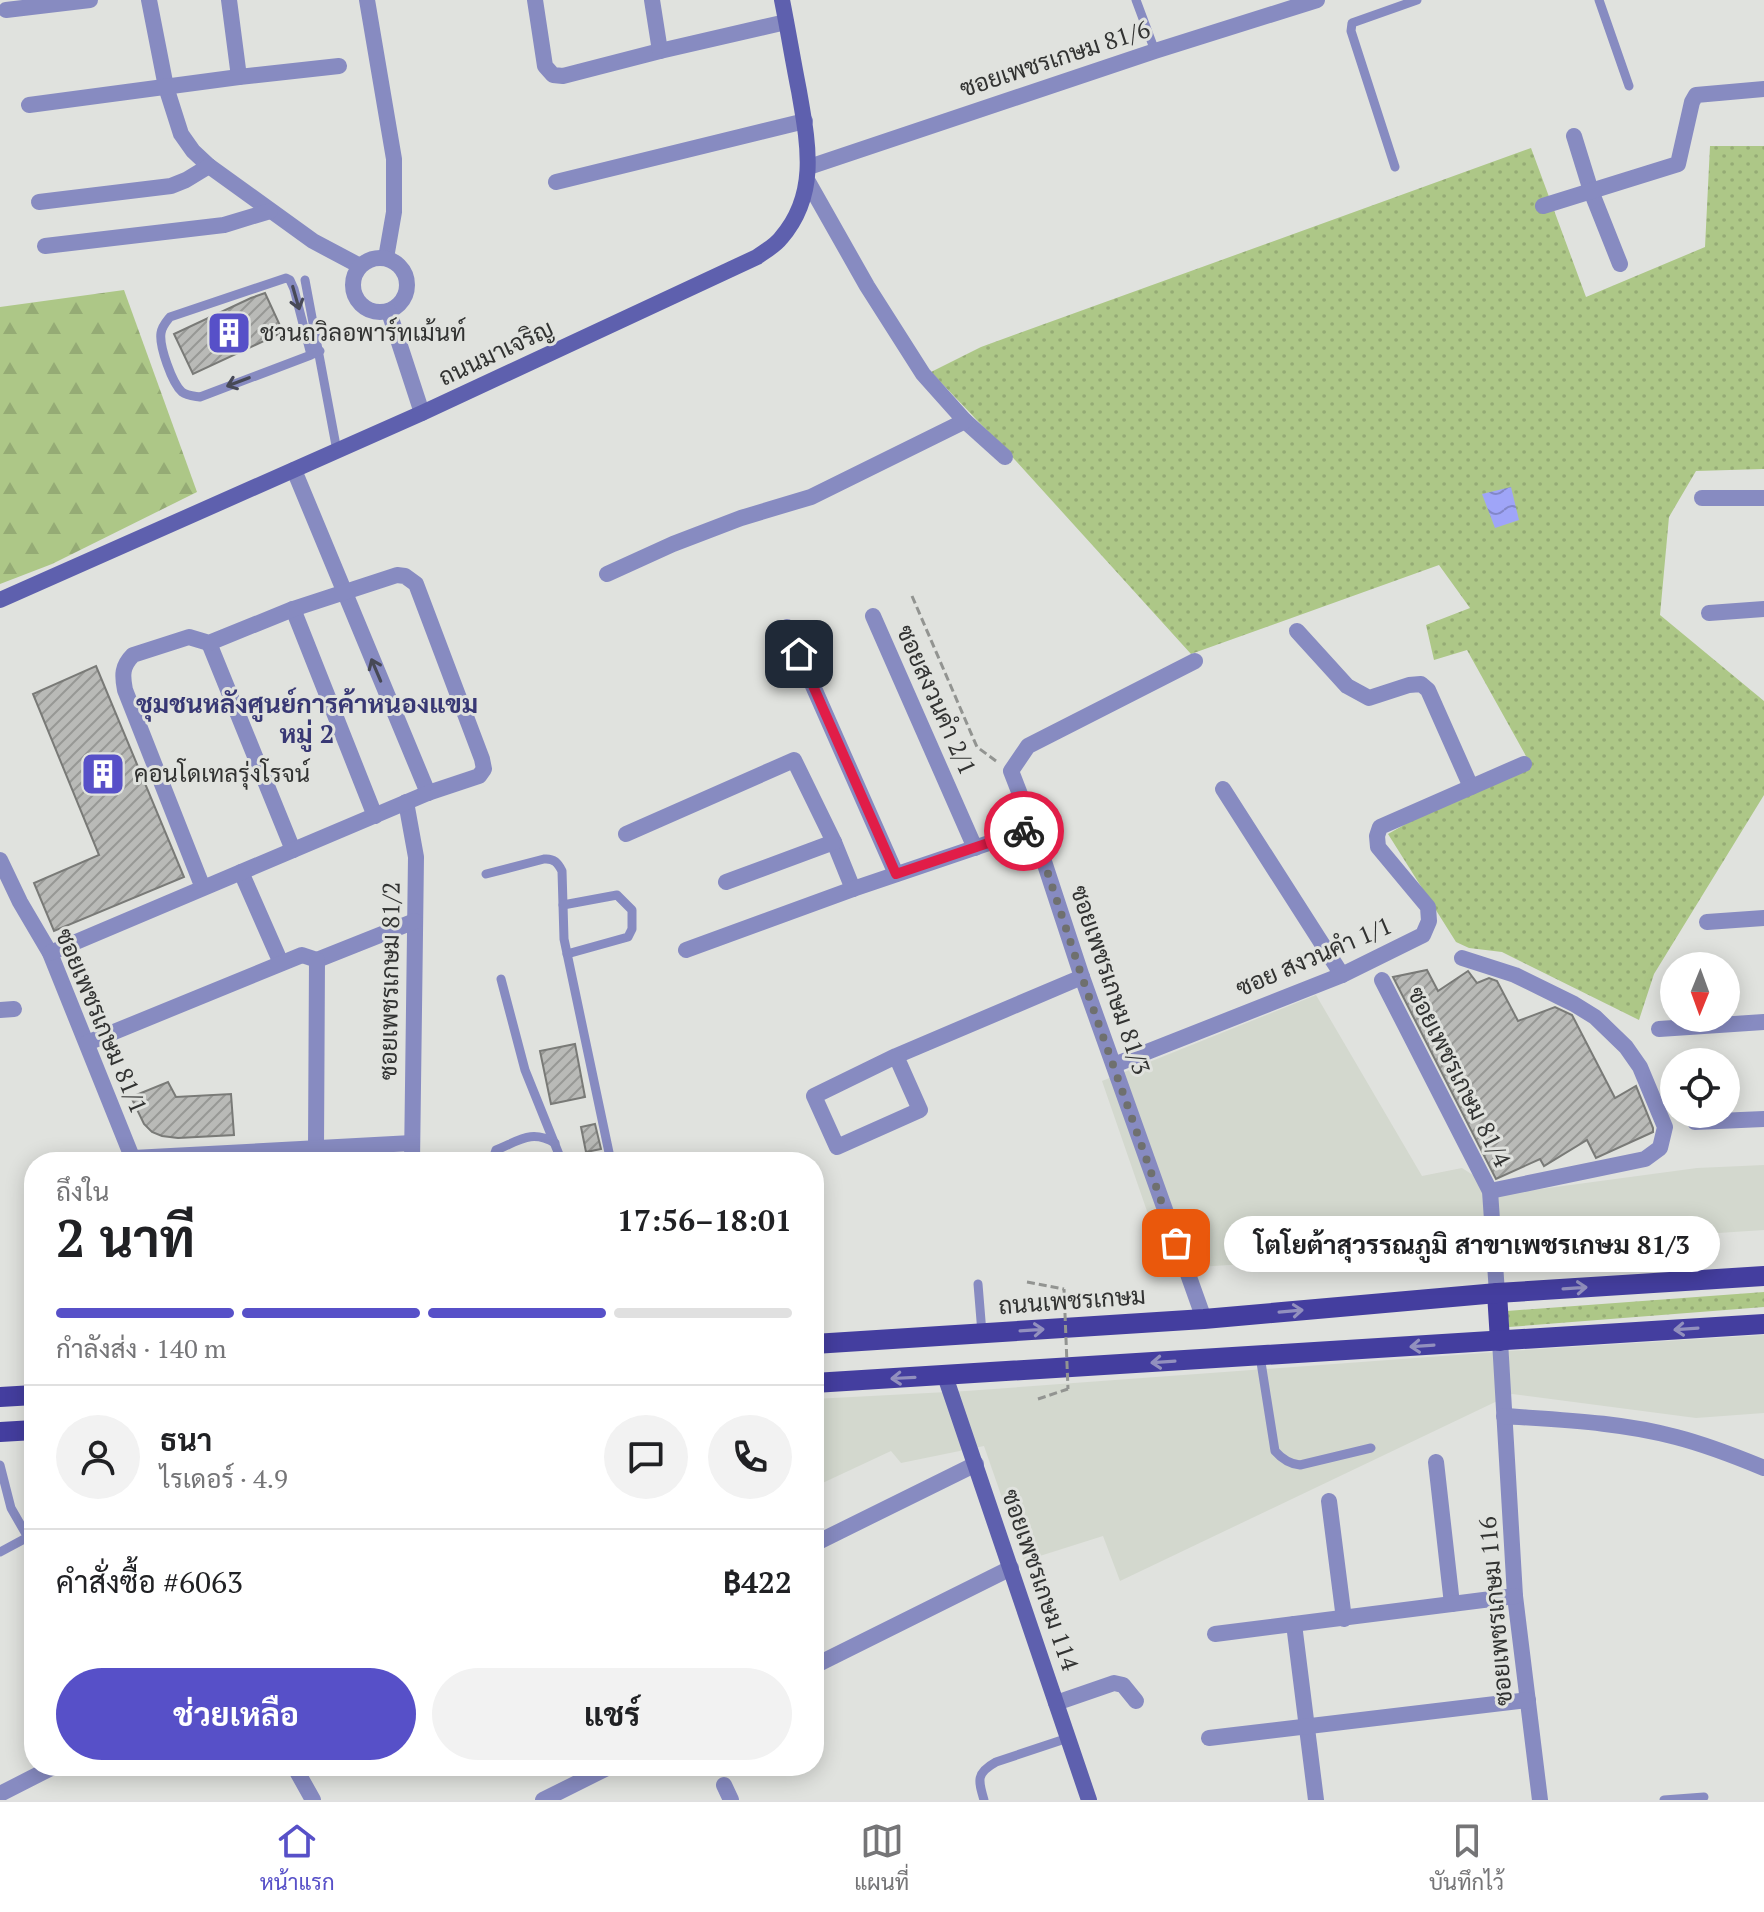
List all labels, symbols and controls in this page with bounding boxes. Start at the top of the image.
street label: ซอยเพชรเกษม 81/6 [955,12,1154,104]
one-way arrow [289,284,304,310]
building icon: ชวนถวิลอพาร์ทเม้นท์ [205,309,253,357]
street label: ถนนมาเจริญ [433,312,558,393]
place label: ชวนถวิลอพาร์ทเม้นท์ [260,316,466,348]
one-way arrow [226,376,251,390]
pin [765,620,833,688]
street label: ซอยสงวนคำ 2/1 [890,620,984,780]
icon: home [777,632,821,676]
one-way arrow [368,658,382,682]
district label: ชุมชนหลังศูนย์การค้าหนองแขม หมู่ 2 [136,686,478,752]
building icon: คอนโดเทลรุ่งโรจน์ [79,750,127,798]
place label: คอนโดเทลรุ่งโรจน์ [134,757,310,790]
courier [984,791,1064,871]
icon: bike [1002,809,1046,853]
street label: ซอยเพชรเกษม 81/3 [1064,881,1158,1079]
street label: ซอยเพชรเกษม 81/2 [371,882,407,1080]
street label: ซอย สงวนคำ 1/1 [1231,909,1397,1003]
street label: ซอยเพชรเกษม 81/1 [48,923,155,1118]
north arrow [1660,952,1740,1032]
map controls [1660,952,1740,1128]
street label: ซอยเพชรเกษม 81/4 [1401,981,1519,1172]
button: locate [1660,1048,1740,1128]
text: ถึงใน [56,1174,109,1208]
text: 17:56–18:01 [617,1200,792,1240]
text: 2 นาที [56,1203,195,1272]
pin [1142,1209,1210,1277]
callout: โตโยต้าสุวรรณภูมิ สาขาเพชรเกษม 81/3 [1224,1215,1720,1271]
icon: bag [1154,1221,1198,1265]
text: โตโยต้าสุวรรณภูมิ สาขาเพชรเกษม 81/3 [1254,1227,1690,1261]
street label: ถนนเพชรเกษม [997,1279,1147,1321]
one-way arrow [1561,1280,1588,1295]
one-way arrow [1277,1304,1304,1319]
one-way arrow [1018,1322,1045,1337]
one-way arrow [1673,1322,1700,1337]
text: กำลังส่ง · 140 m [56,1331,227,1365]
one-way arrow [1409,1338,1436,1353]
one-way arrow [1150,1355,1177,1370]
one-way arrow [890,1371,917,1386]
button: person [56,1415,140,1499]
button: chat [604,1415,688,1499]
button: phone [708,1415,792,1499]
text: ธนา [160,1420,212,1460]
text: ไรเดอร์ · 4.9 [160,1461,288,1495]
street label: ซอยเพชรเกษม 114 [995,1485,1087,1675]
street label: ซอยเพชรเกษม 116 [1471,1515,1519,1707]
text: คำสั่งซื้อ #6063 [56,1562,243,1602]
text: ฿422 [723,1562,792,1602]
button: ช่วยเหลือ [56,1668,416,1760]
button: แชร์ [432,1668,792,1760]
tab: หน้าแรก [260,1819,335,1896]
tab: แผนที่ [854,1819,909,1896]
tab: บันทึกไว้ [1429,1819,1504,1896]

